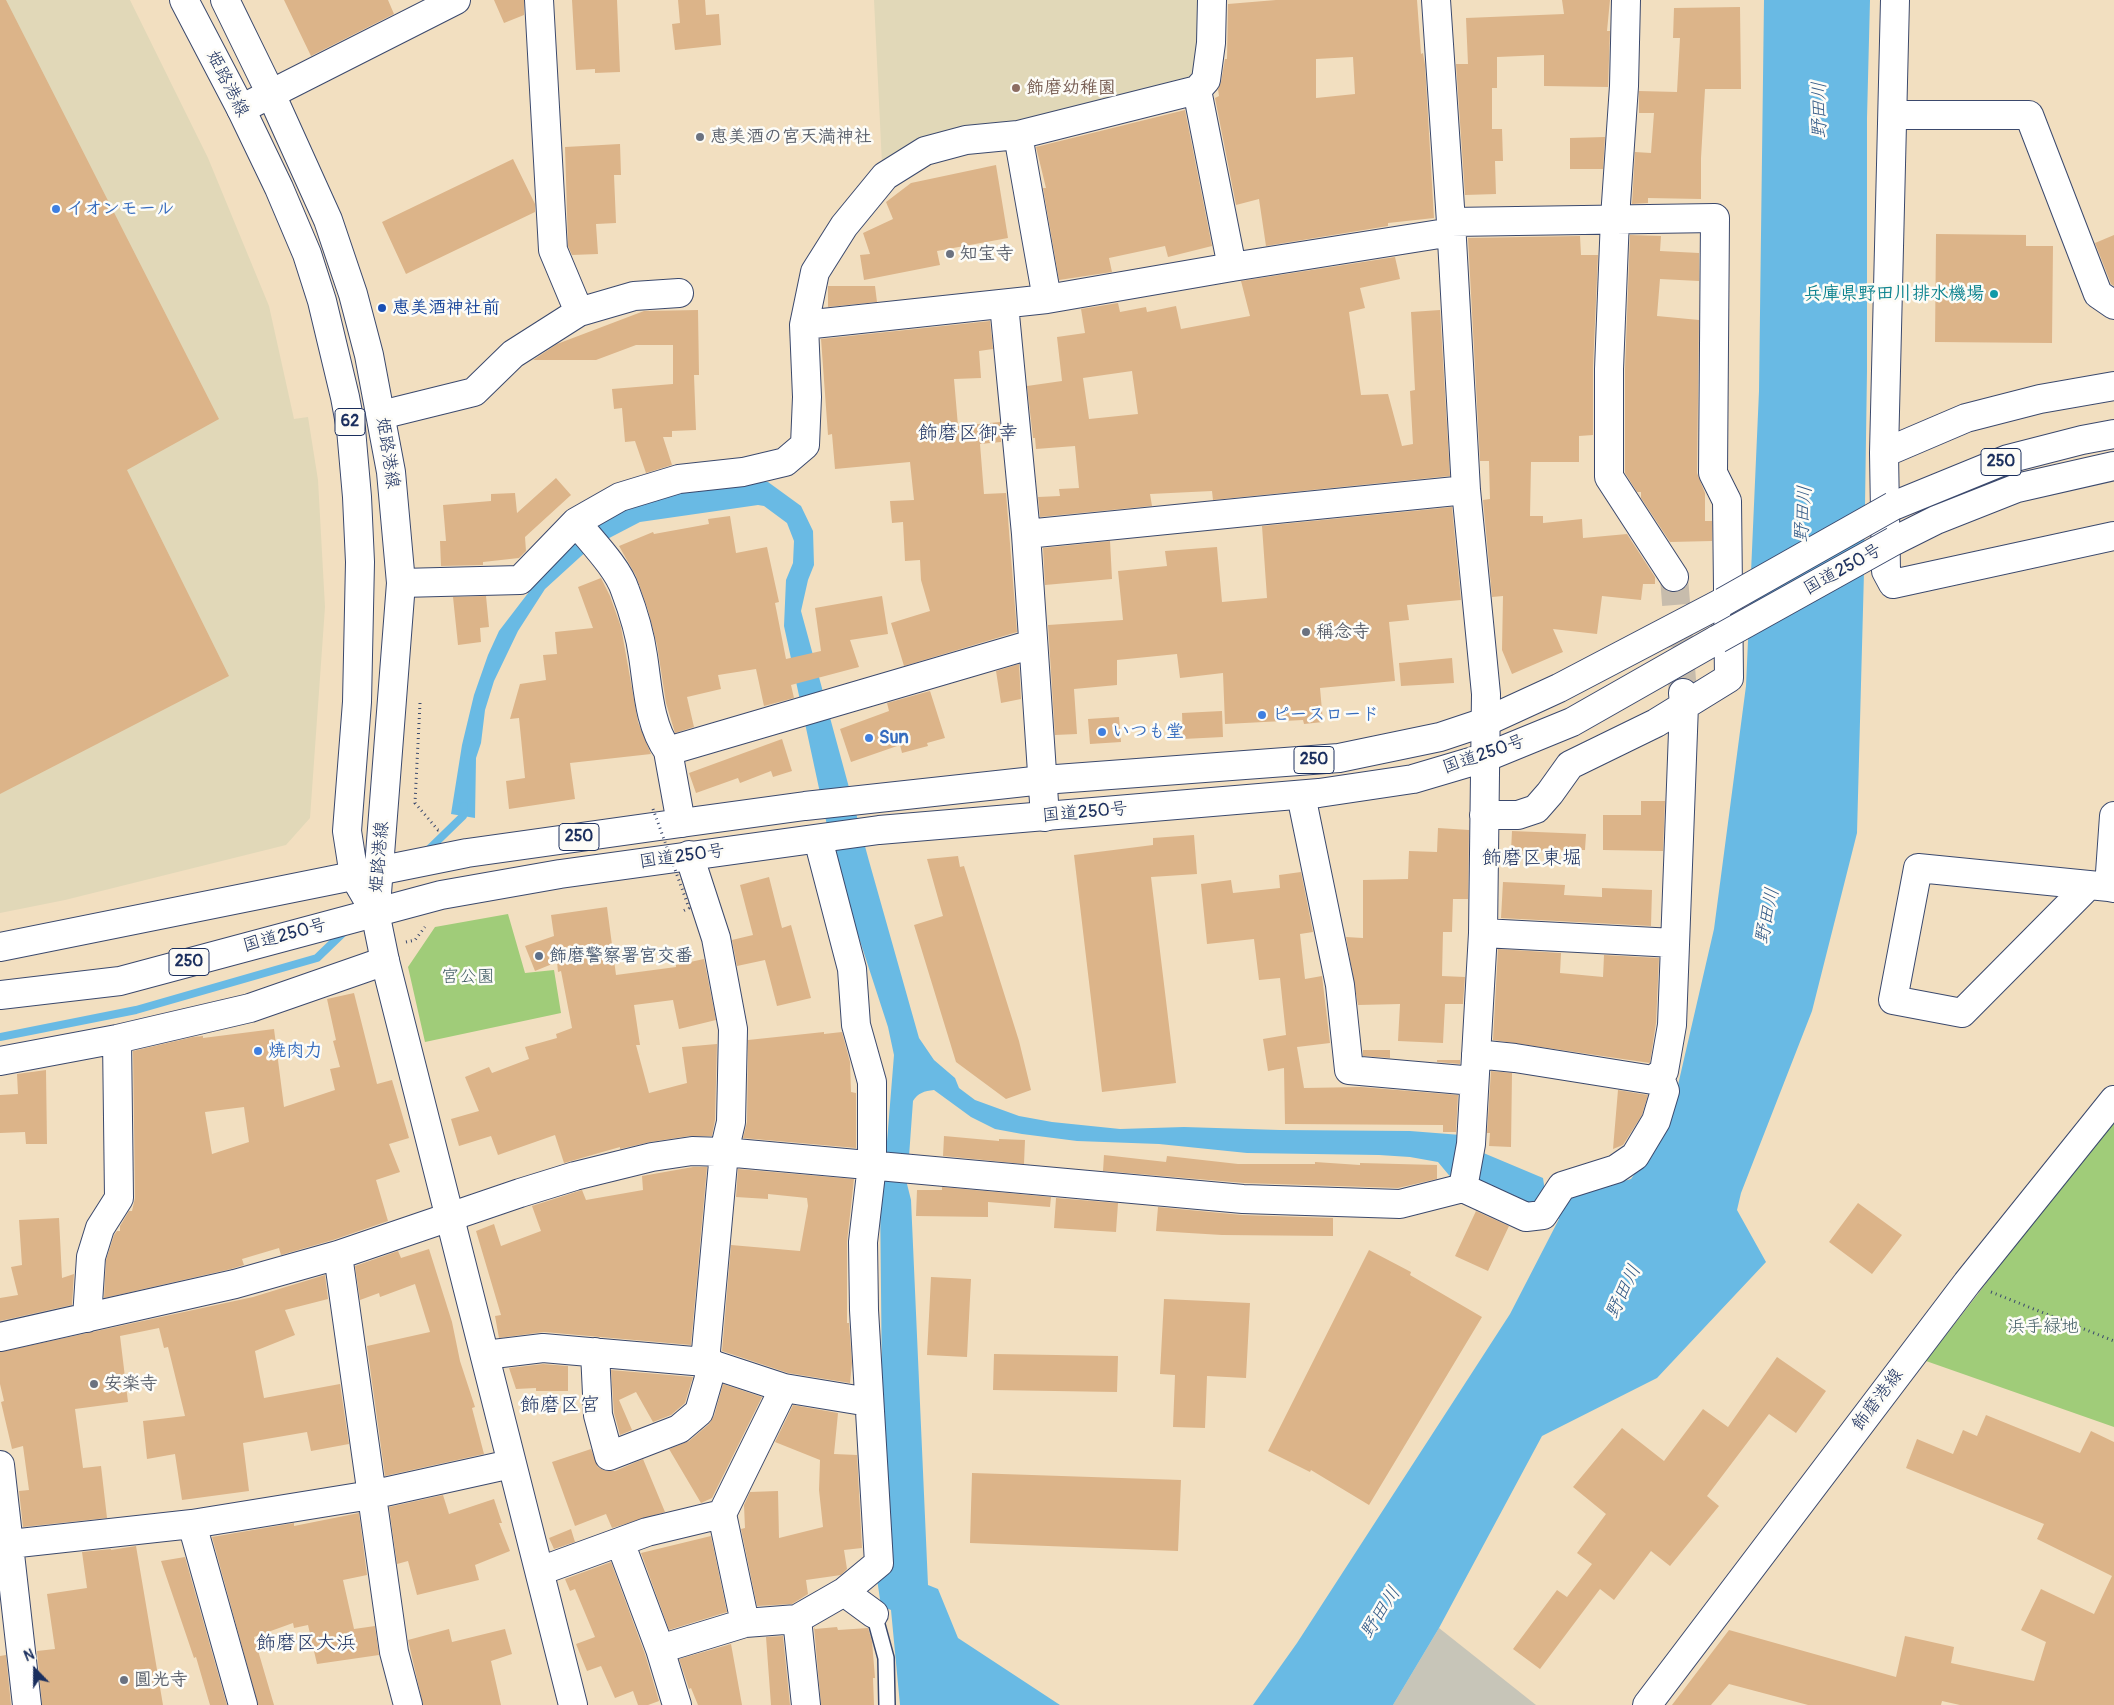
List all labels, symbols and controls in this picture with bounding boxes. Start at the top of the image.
street label: 姫路港線 [201,47,253,121]
place label: 飾磨幼稚園 [1026,77,1116,99]
marker: 飾磨幼稚園 [1010,82,1022,94]
water label: 野田川 [1809,82,1831,138]
place label: 恵美酒の宮天満神社 [710,126,872,148]
marker: 恵美酒の宮天満神社 [694,131,706,143]
place label: イオンモール [66,198,174,220]
marker: イオンモール [50,203,62,215]
place label: 知宝寺 [960,243,1014,265]
marker: 知宝寺 [944,248,956,260]
place label: 兵庫県野田川排水機場 [1804,283,1984,305]
marker: 兵庫県野田川排水機場 [1988,288,2000,300]
place label: 恵美酒神社前 [392,297,500,319]
marker: 恵美酒神社前 [376,302,388,314]
road number: 62 [335,408,365,436]
street label: 姫路港線 [371,416,403,490]
district label: 飾磨区御幸 [918,422,1018,446]
road number: 250 [1981,448,2021,476]
water label: 野田川 [1791,485,1817,543]
street label: 国道250号 [1800,540,1886,600]
place label: 稱念寺 [1316,621,1370,643]
marker: 稱念寺 [1300,626,1312,638]
place label: ピースロード [1272,704,1379,726]
marker: ピースロード [1256,709,1268,721]
place label: いつも堂 [1112,721,1184,743]
marker: いつも堂 [1096,726,1108,738]
place label: Sun [879,727,909,749]
street label: 国道250号 [1440,731,1528,779]
marker: Sun [863,732,875,744]
road number: 250 [1294,746,1334,774]
street label: 国道250号 [1041,798,1129,828]
street label: 姫路港線 [366,820,394,894]
road number: 250 [559,824,599,850]
street label: 国道250号 [638,840,726,874]
district label: 飾磨区東堀 [1482,847,1582,871]
water label: 野田川 [1751,886,1785,946]
street label: 国道250号 [241,914,329,958]
place label: 飾磨警察署宮交番 [549,945,693,967]
road number: 250 [169,949,209,976]
marker: 飾磨警察署宮交番 [533,950,545,962]
park label: 宮公園 [441,966,495,988]
place label: 焼肉力 [268,1040,322,1062]
marker: 焼肉力 [252,1045,264,1057]
water label: 野田川 [1601,1261,1647,1323]
park label: 浜手緑地 [2007,1316,2079,1338]
street label: 飾磨港線 [1848,1365,1908,1435]
place label: 安楽寺 [104,1373,158,1395]
marker: 安楽寺 [88,1378,100,1390]
district label: 飾磨区宮 [520,1394,600,1418]
water label: 野田川 [1356,1583,1406,1643]
district label: 飾磨区大浜 [256,1632,356,1656]
north arrow [10,1645,60,1695]
text: N [22,1646,37,1665]
place label: 圓光寺 [134,1669,188,1691]
marker: 圓光寺 [118,1674,130,1686]

